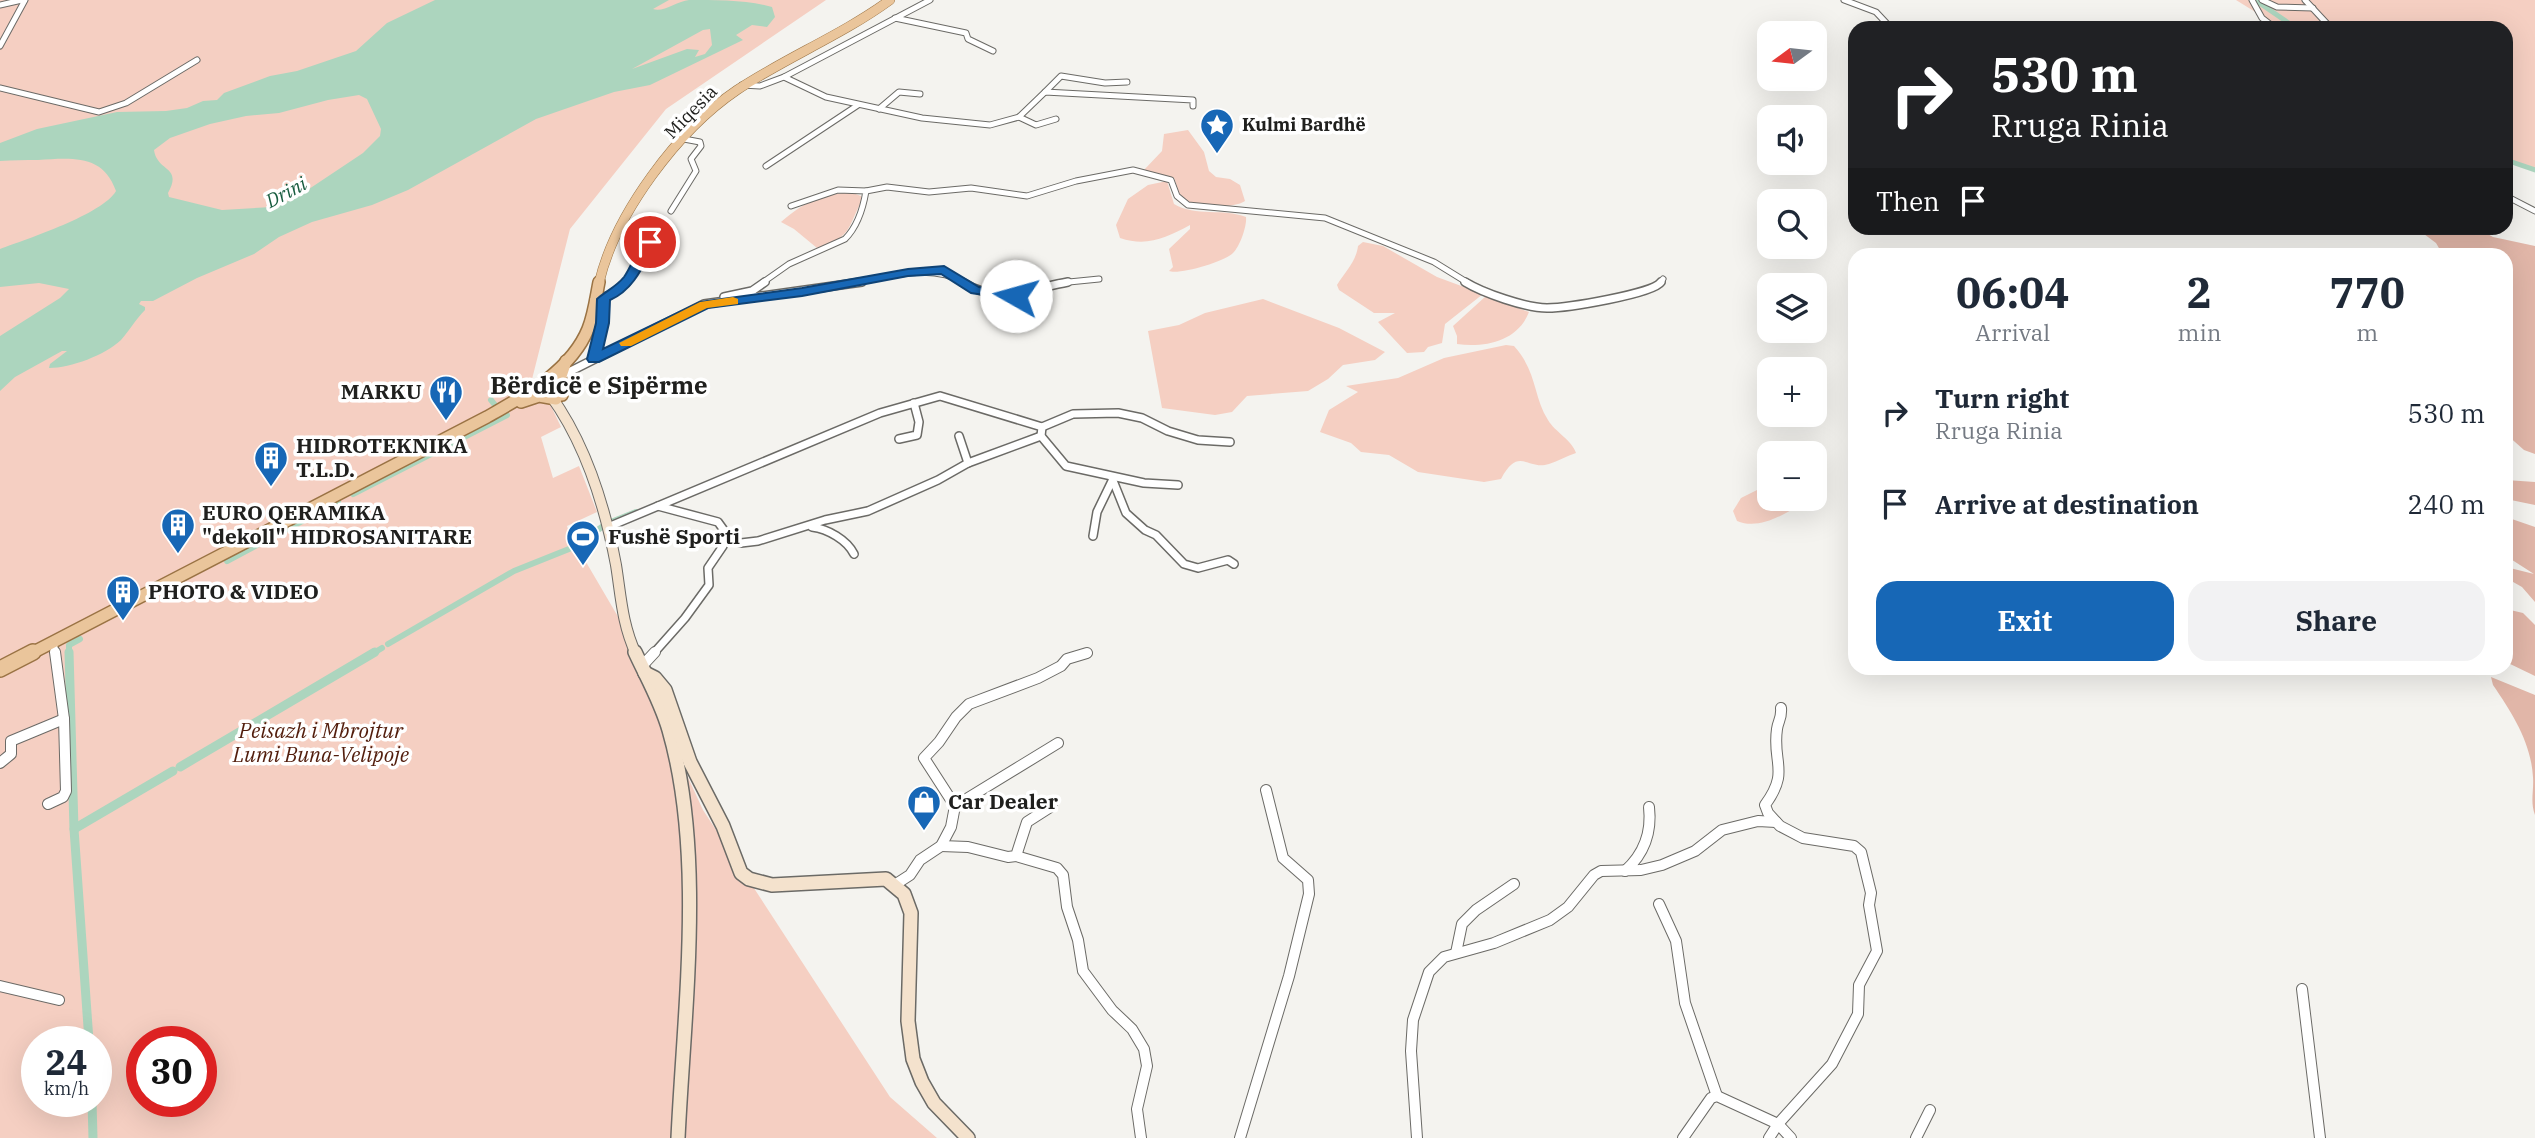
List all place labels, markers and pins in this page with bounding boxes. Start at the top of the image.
place icon: Kulmi Bardhë [1198,106,1236,155]
place label: Kulmi Bardhë [1242,113,1366,136]
pin [620,212,680,272]
restaurant icon: MARKU [427,373,465,422]
place label: MARKU [341,377,422,405]
place label: HIDROTEKNIKA T.L.D. [296,431,468,483]
building icon: HIDROTEKNIKA T.L.D. [252,439,290,488]
place label: EURO QERAMIKA "dekoll" HIDROSANITARE [202,498,472,550]
building icon: EURO QERAMIKA "dekoll" HIDROSANITARE [159,506,197,555]
sports icon: Fushë Sporti [564,518,602,567]
place label: Fushë Sporti [608,522,740,550]
building icon: PHOTO & VIDEO [104,573,142,622]
place label: PHOTO & VIDEO [148,577,319,605]
shop icon: Car Dealer [905,783,943,832]
place label: Car Dealer [948,787,1059,815]

